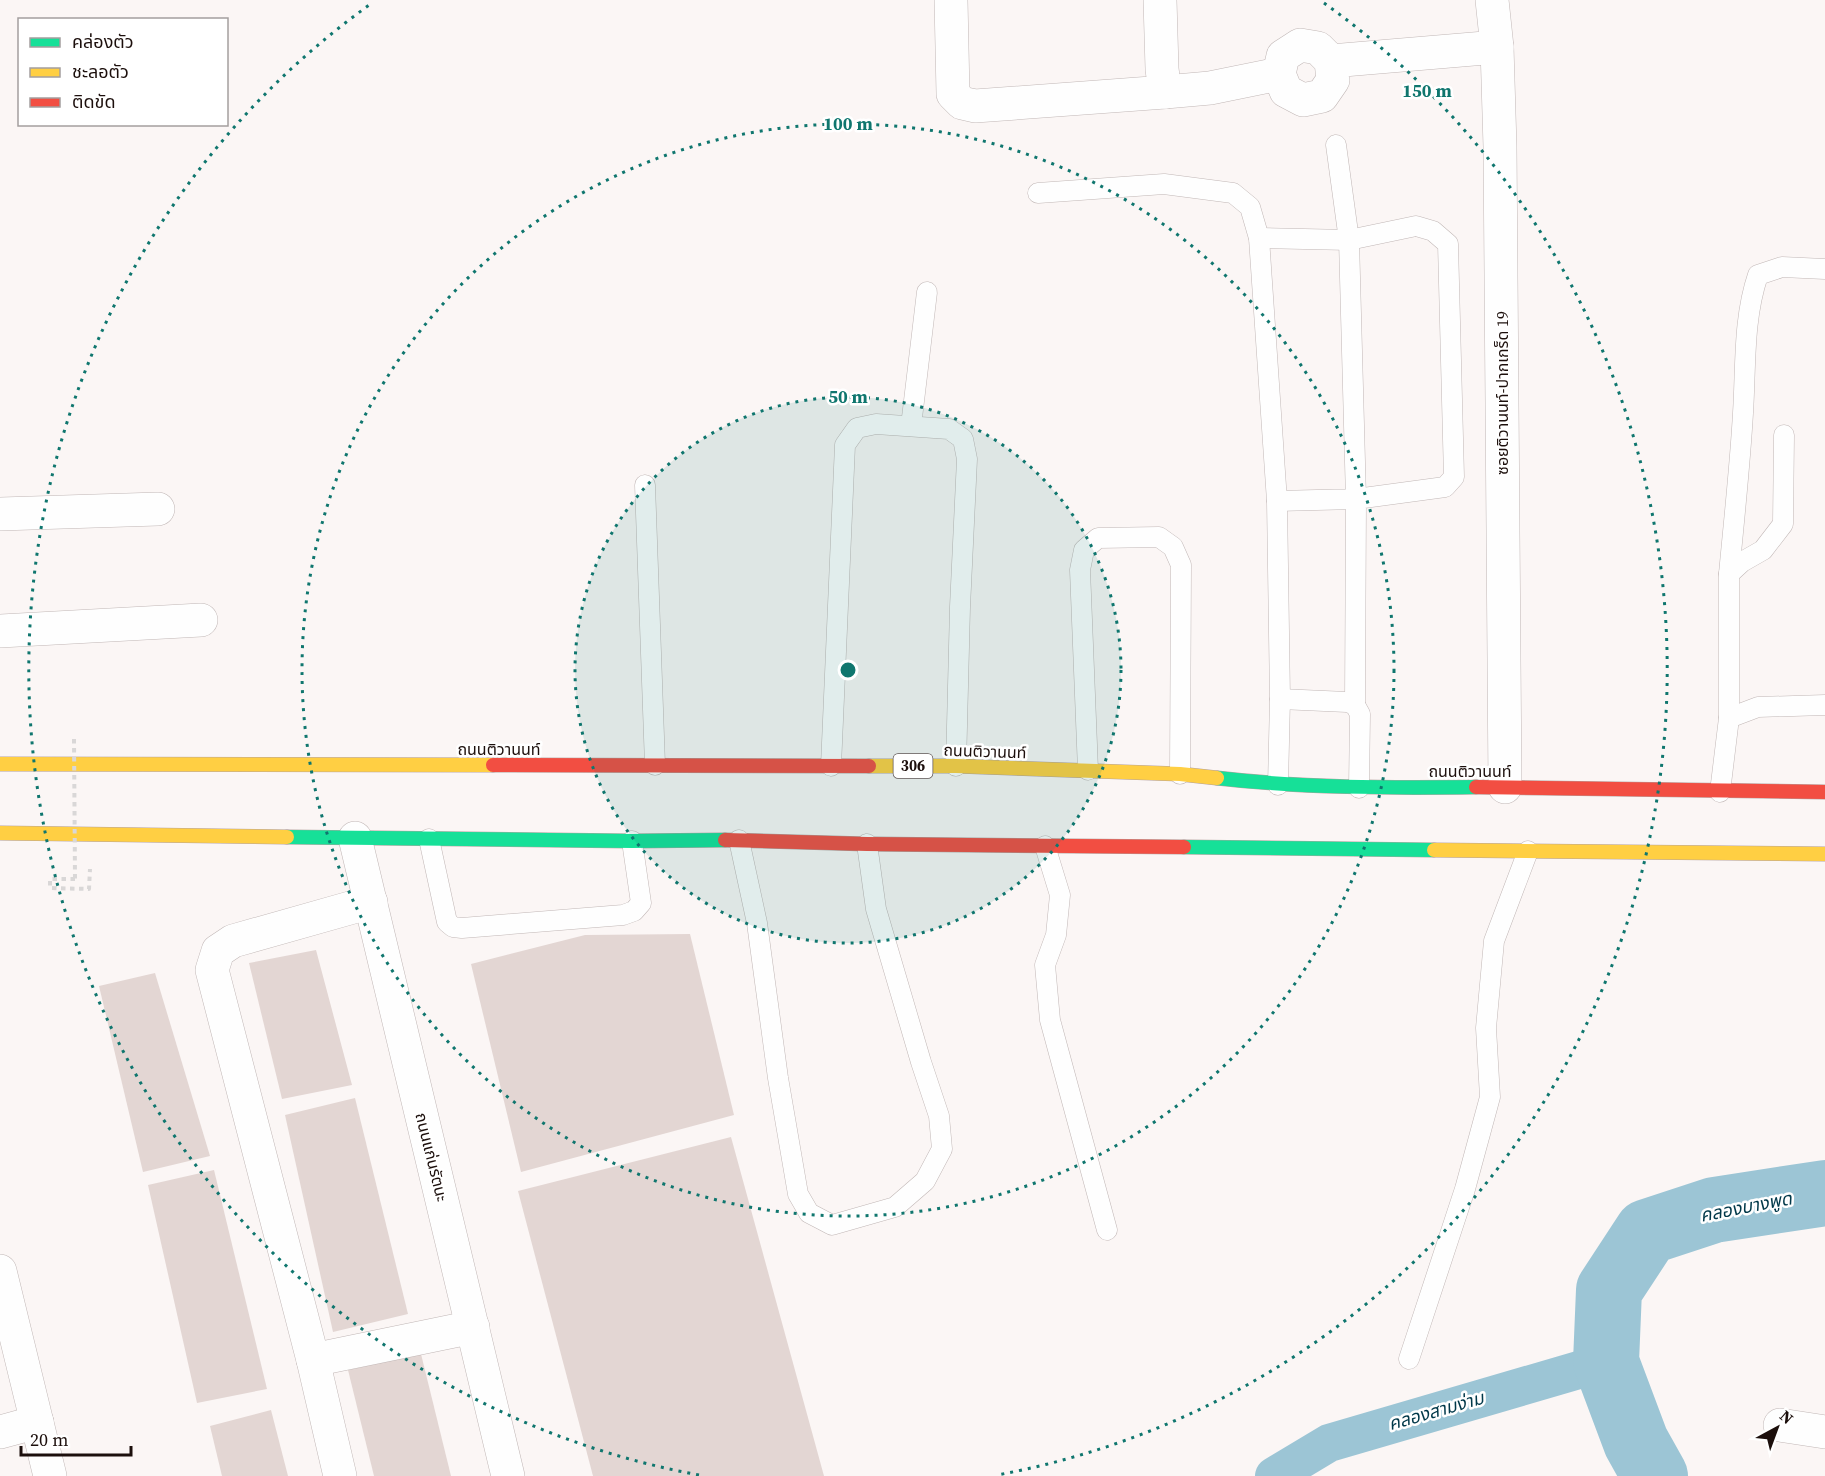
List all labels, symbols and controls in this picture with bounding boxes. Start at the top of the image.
legend [18,18,228,126]
text: คล่องตัว [72,29,134,54]
text: ชะลอตัว [72,59,129,84]
text: 150 m [1402,78,1452,103]
text: ติดขัด [72,89,115,114]
text: 100 m [823,111,873,136]
street label: ซอยติวานนท์-ปากเกร็ด 19 [1491,311,1513,475]
text: 50 m [828,384,868,409]
centre of rings [838,660,858,680]
street label: ถนนติวานนท์ [457,738,541,760]
street label: ถนนติวานนท์ [943,739,1027,763]
road number: 306 [894,754,932,778]
street label: ถนนติวานนท์ [1428,760,1512,782]
street label: ถนนแก่นรัตนะ [410,1110,454,1204]
water label: คลองบางพูด [1698,1185,1795,1228]
water label: คลองสามง่าม [1385,1384,1488,1436]
north arrow [1747,1398,1807,1458]
text: N [1775,1405,1799,1429]
scale bar [21,1419,130,1457]
text: 20 m [30,1427,68,1452]

